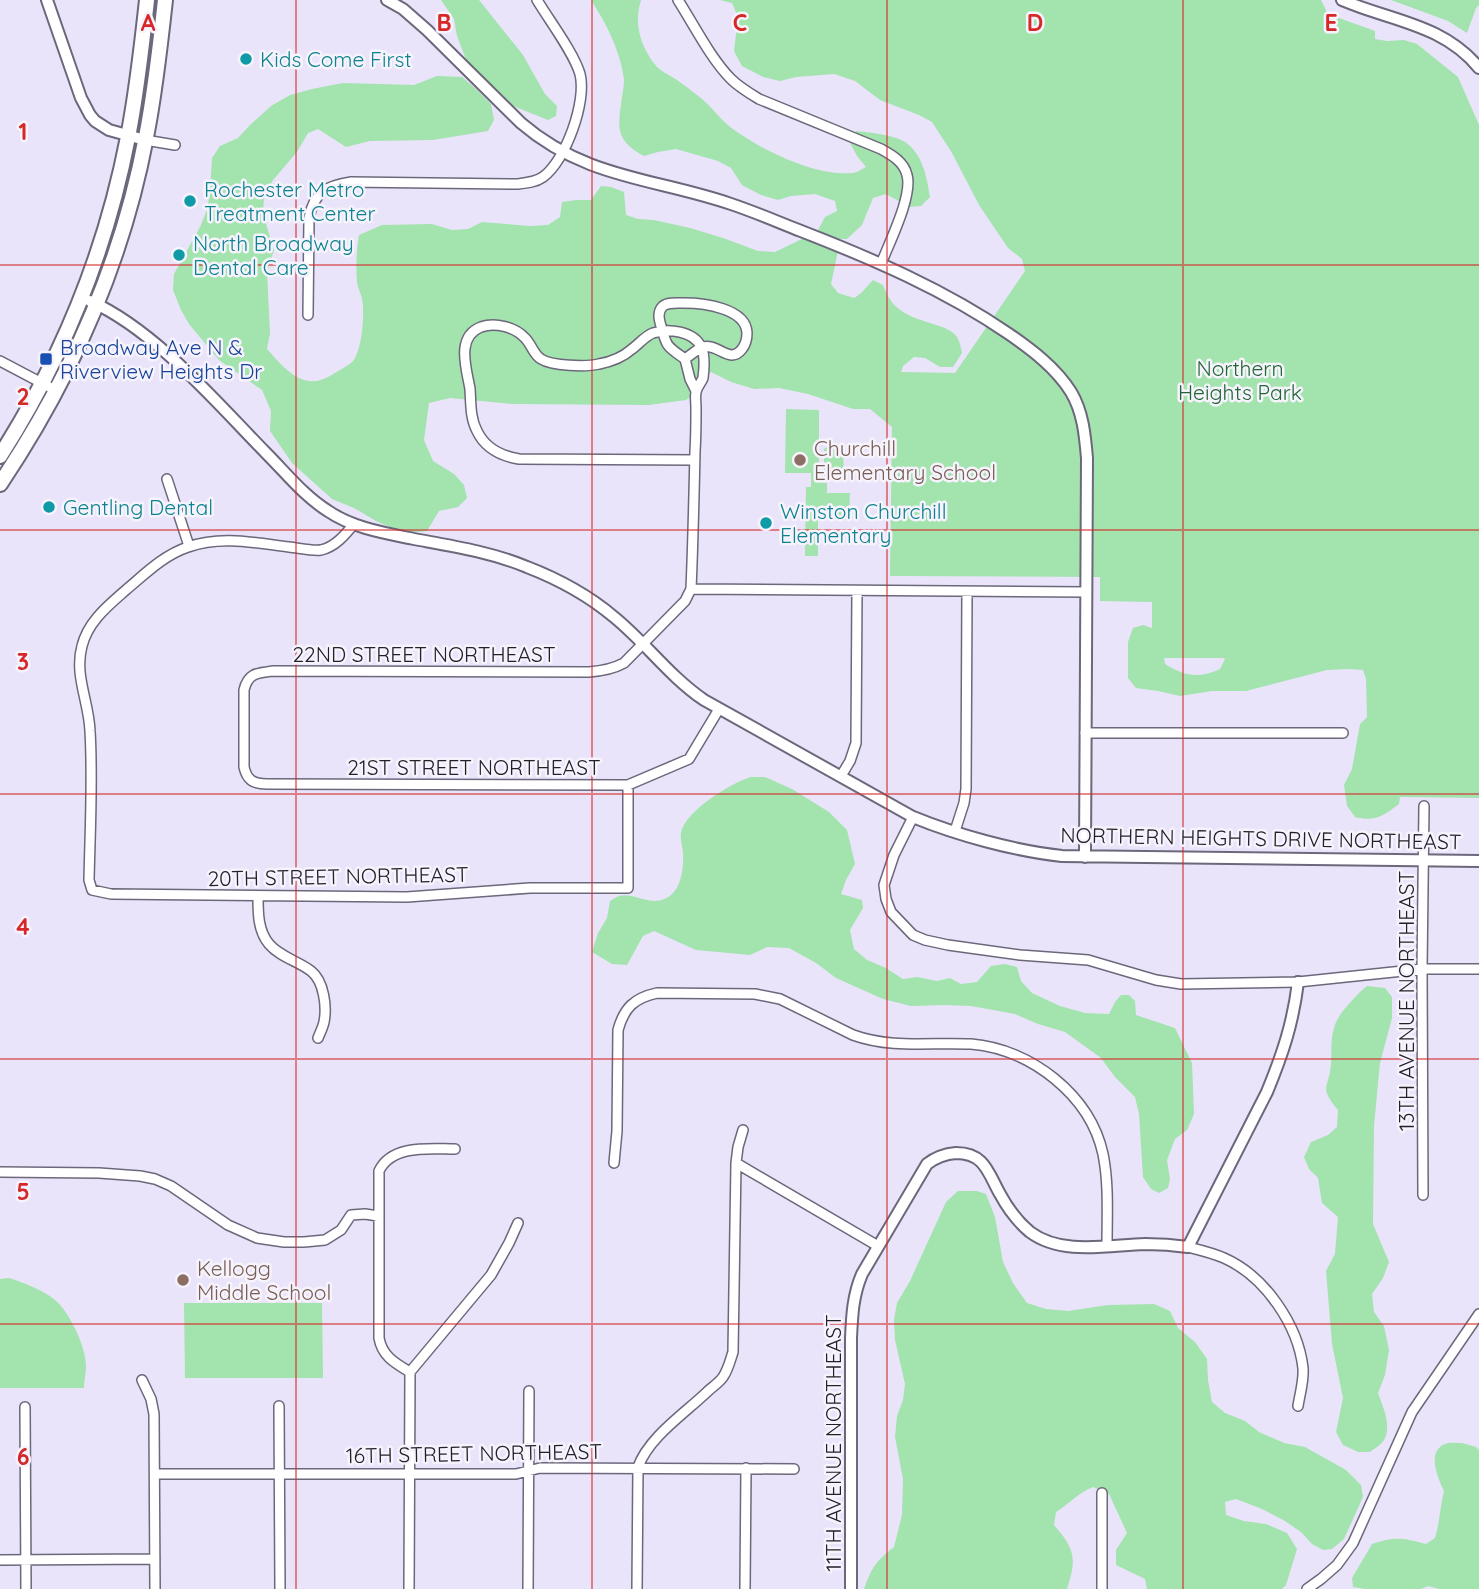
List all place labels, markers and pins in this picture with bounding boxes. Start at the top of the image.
place label: Kids Come First [260,46,412,72]
marker: Kids Come First [238,51,254,67]
place label: Rochester Metro Treatment Center [204,176,376,226]
marker: Rochester Metro Treatment Center [182,193,198,209]
place label: North Broadway Dental Care [193,230,354,280]
marker: North Broadway Dental Care [171,247,187,263]
place label: Broadway Ave N & Riverview Heights Dr [60,334,262,384]
marker: Broadway Ave N & Riverview Heights Dr [38,351,54,367]
place label: Churchill Elementary School [814,435,996,485]
marker: Churchill Elementary School [792,452,808,468]
place label: Gentling Dental [63,494,213,520]
place label: Winston Churchill Elementary [780,498,947,548]
marker: Gentling Dental [41,499,57,515]
marker: Winston Churchill Elementary [758,515,774,531]
place label: Kellogg Middle School [197,1255,331,1305]
marker: Kellogg Middle School [175,1272,191,1288]

